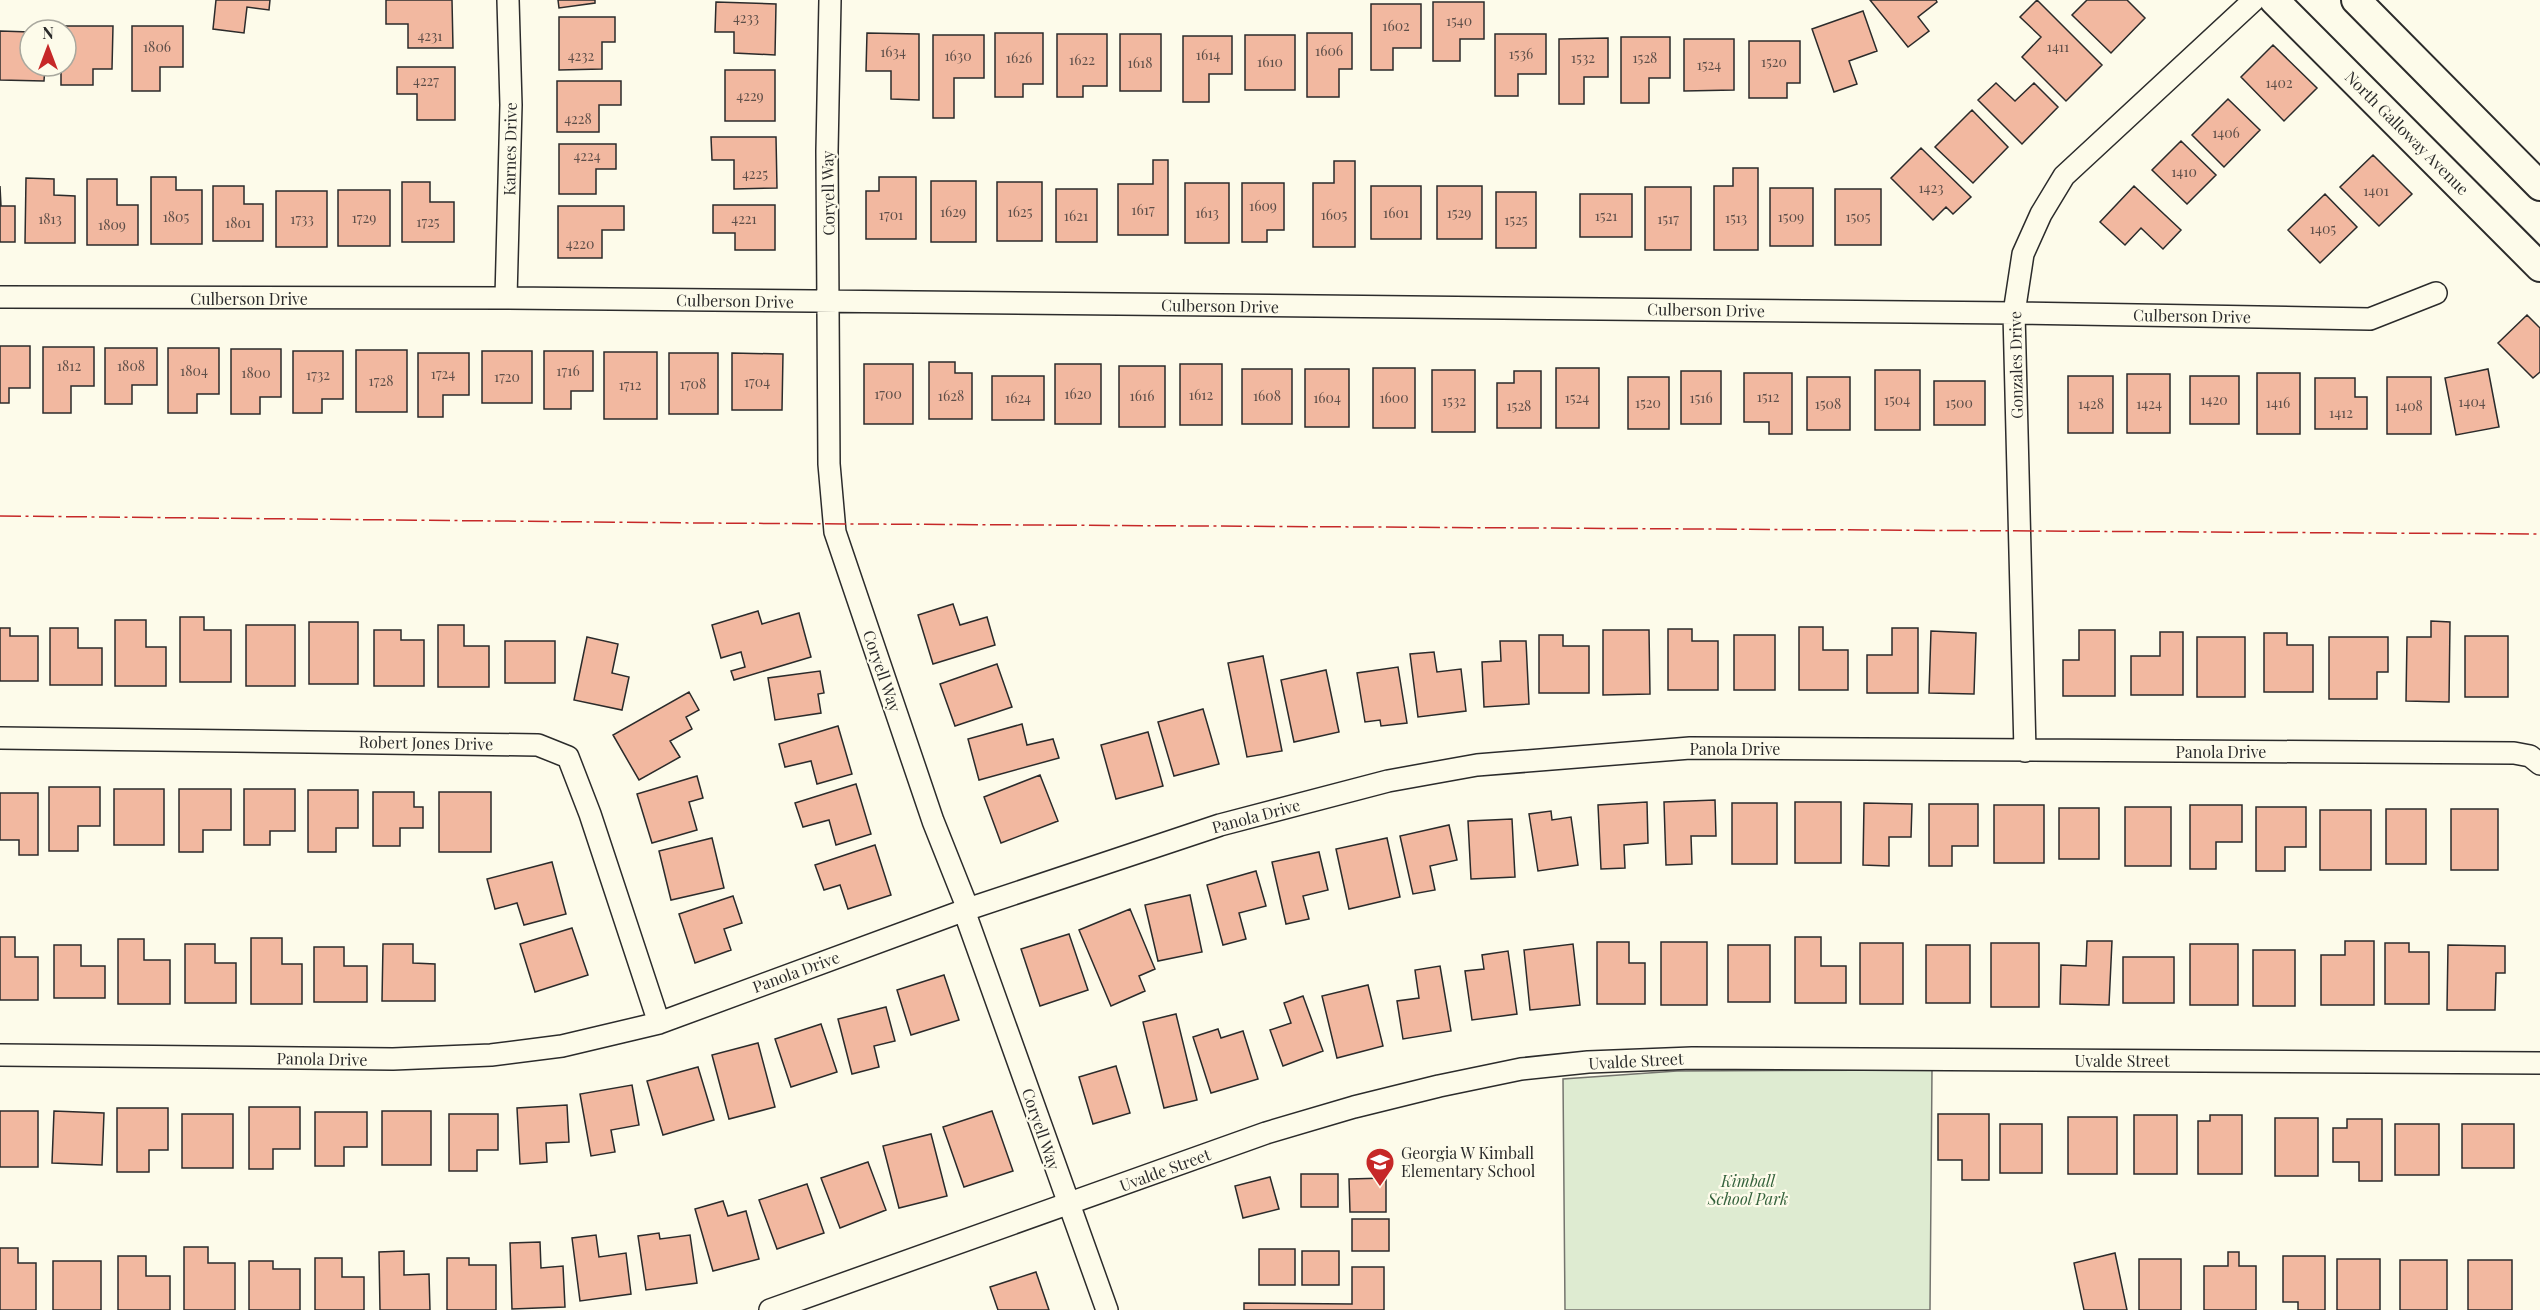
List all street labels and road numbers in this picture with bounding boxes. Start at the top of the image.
street label: North Galloway Avenue [2341,66,2474,199]
street label: Karnes Drive [498,102,521,196]
street label: Coryell Way [816,150,839,236]
street label: Culberson Drive [190,288,308,309]
street label: Culberson Drive [676,289,794,312]
street label: Culberson Drive [1161,294,1279,317]
street label: Culberson Drive [1647,298,1765,321]
street label: Culberson Drive [2133,304,2251,327]
street label: Gonzales Drive [2004,311,2027,419]
street label: Coryell Way [859,627,906,715]
street label: Robert Jones Drive [359,731,493,754]
street label: Panola Drive [1690,738,1780,759]
street label: Panola Drive [2176,741,2266,762]
street label: Panola Drive [1209,794,1302,837]
street label: Panola Drive [750,946,842,997]
street label: Panola Drive [276,1047,368,1070]
street label: Uvalde Street [1588,1048,1684,1073]
street label: Uvalde Street [2074,1050,2170,1071]
street label: Coryell Way [1018,1085,1065,1173]
street label: Uvalde Street [1116,1143,1213,1196]

